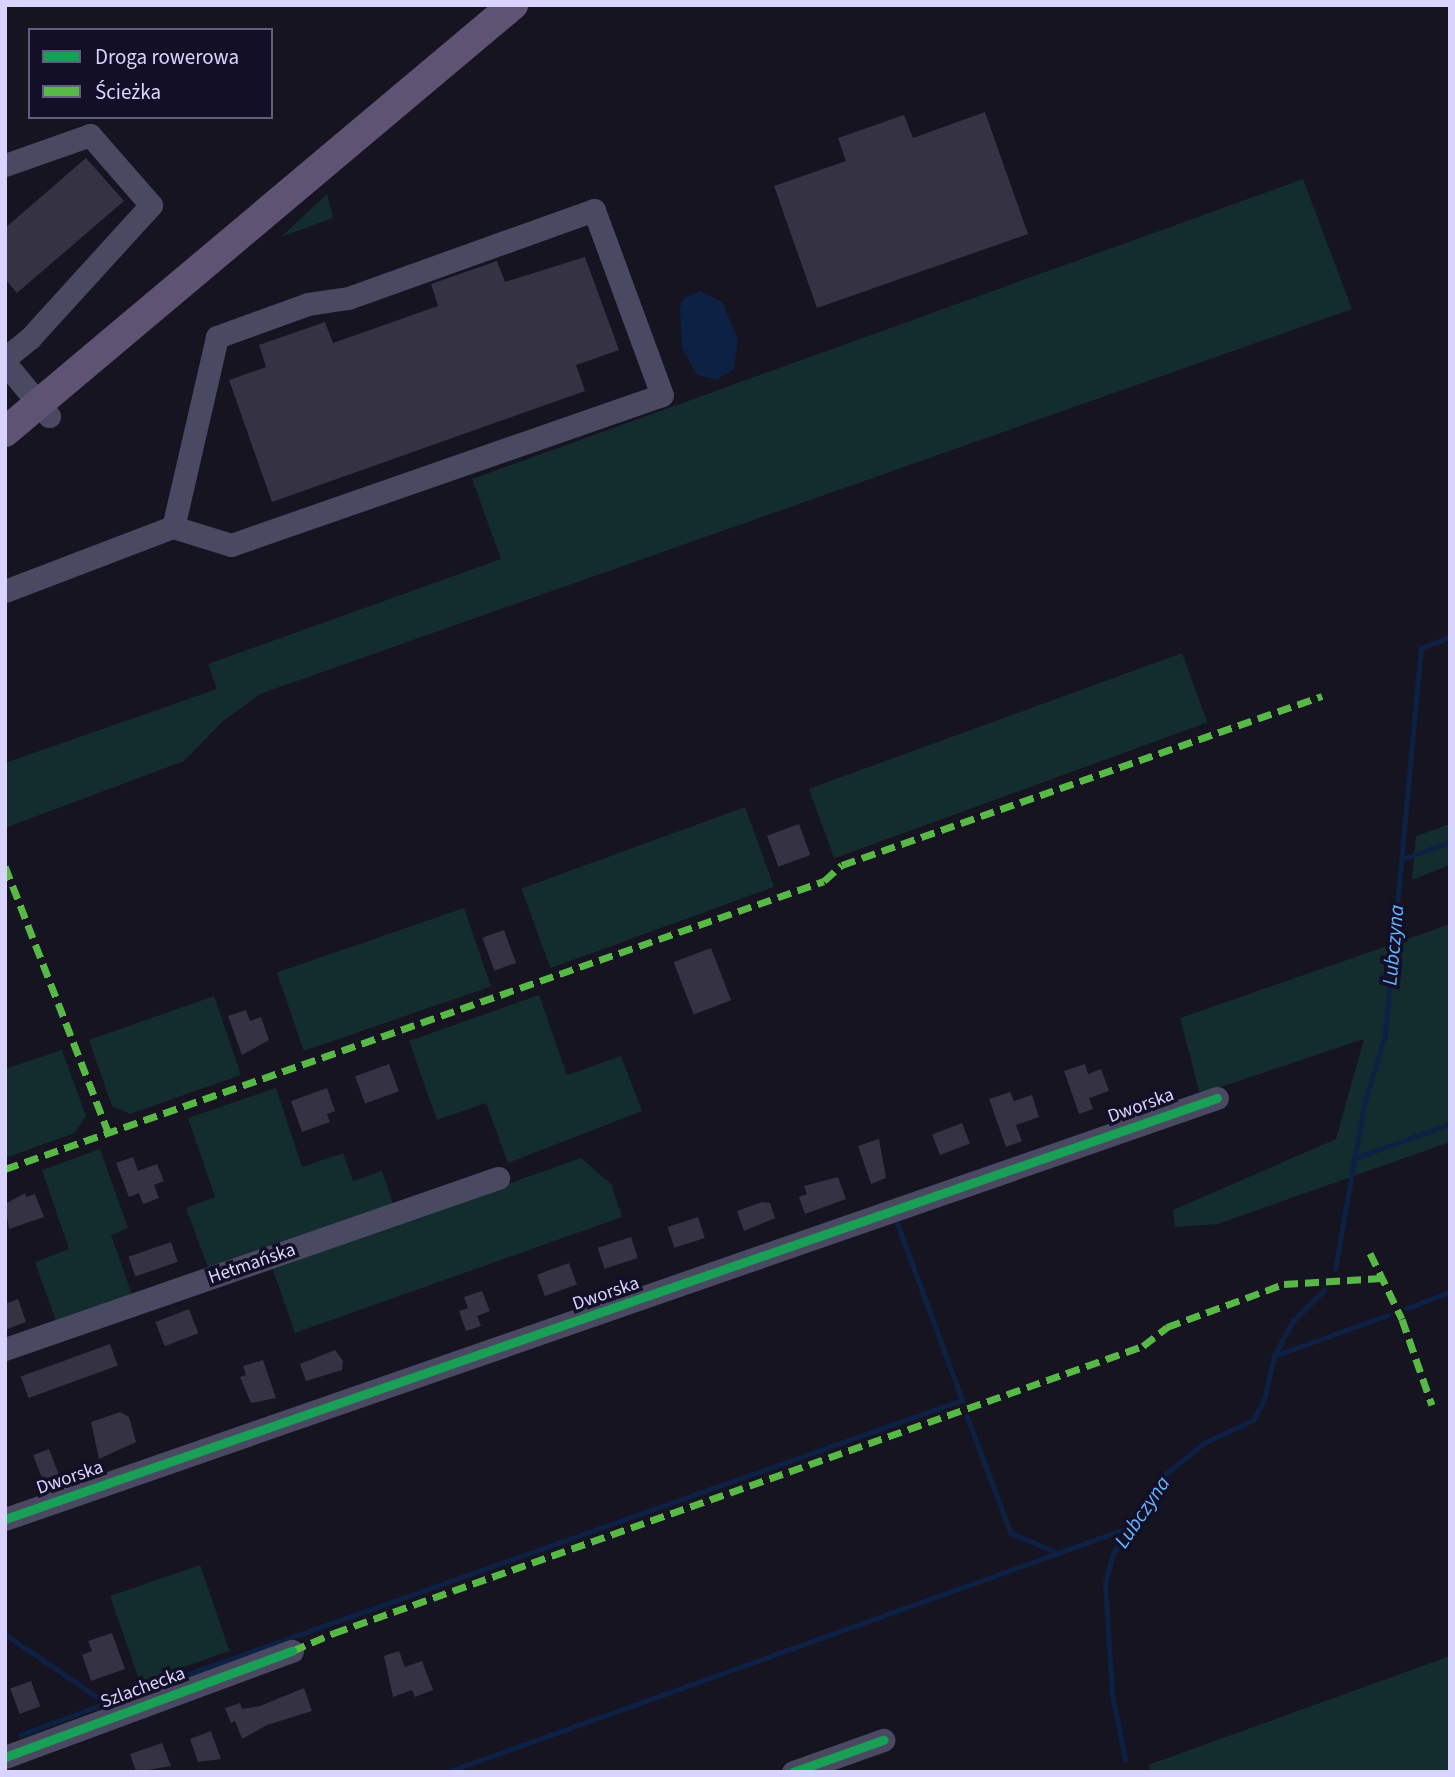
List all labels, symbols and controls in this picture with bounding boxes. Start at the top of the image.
legend [28,28,273,119]
text: Droga rowerowa [95,42,239,72]
text: Ścieżka [95,77,161,107]
water label: Lubczyna [1377,903,1409,987]
street label: Dworska [1105,1084,1177,1128]
street label: Hetmańska [205,1238,299,1290]
street label: Dworska [570,1272,642,1316]
street label: Dworska [34,1456,106,1500]
water label: Lubczyna [1109,1471,1175,1553]
street label: Szlachecka [98,1662,188,1714]

